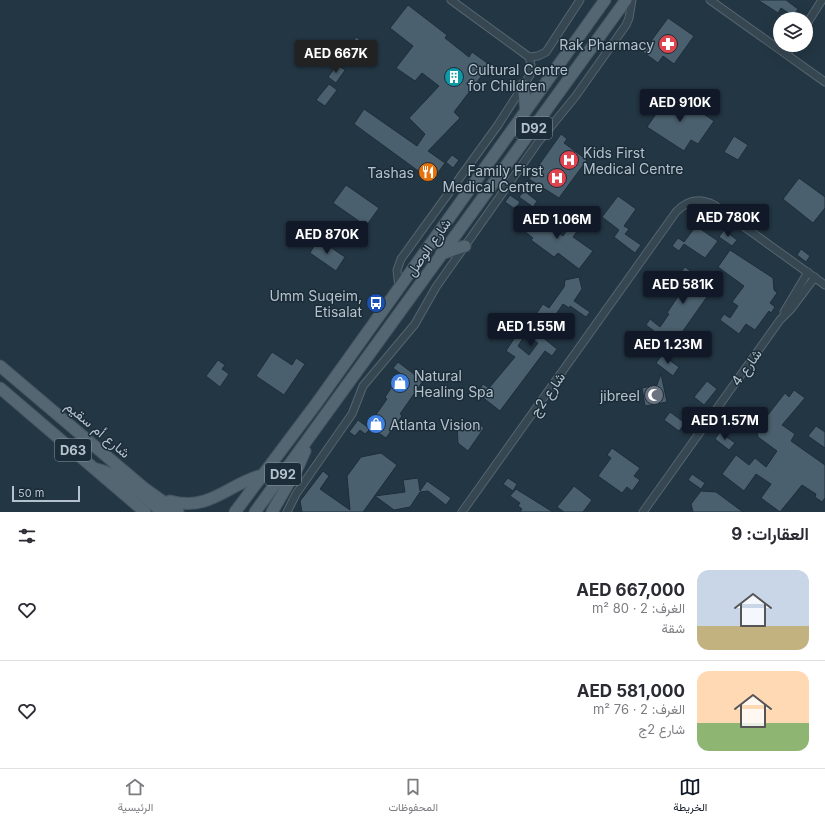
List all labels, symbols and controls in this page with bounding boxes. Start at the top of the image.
map controls [773,12,813,52]
button: layers [773,12,813,52]
pharmacy icon: Rak Pharmacy [657,33,679,55]
place label: Rak Pharmacy [559,36,654,53]
pin: AED 667K [295,40,377,74]
text: AED 667K [304,45,368,61]
place label: Cultural Centre for Children [468,61,568,94]
building icon: Cultural Centre for Children [443,66,465,88]
pin: AED 910K [639,89,721,123]
text: AED 910K [649,94,711,110]
road number: D92 [516,117,552,139]
place label: Kids First Medical Centre [583,144,684,177]
hospital icon: Kids First Medical Centre [558,149,580,171]
restaurant icon: Tashas [417,161,439,183]
place label: Family First Medical Centre [442,162,543,195]
place label: Tashas [367,164,414,181]
hospital icon: Family First Medical Centre [546,167,568,189]
pin: AED 780K [687,204,769,238]
pin: AED 1.06M [511,206,603,240]
text: AED 780K [696,209,760,225]
text: AED 1.06M [523,211,591,227]
street label: شارع الوصل [402,215,457,281]
pin: AED 870K [286,221,368,255]
text: AED 870K [295,226,359,242]
pin: AED 581K [642,271,724,305]
text: AED 581K [652,276,714,292]
place label: Umm Suqeim, Etisalat [269,287,362,320]
bus stop icon: Umm Suqeim, Etisalat [365,292,387,314]
pin: AED 1.55M [485,313,577,347]
text: AED 1.55M [497,318,565,334]
pin: AED 1.23M [622,331,714,365]
text: AED 1.23M [634,336,702,352]
street label: شارع 4 [727,345,767,390]
place label: Natural Healing Spa [414,367,494,400]
street label: شارع 2ج [526,369,571,421]
shop icon: Natural Healing Spa [389,372,411,394]
mosque icon: jibreel [643,384,665,406]
place label: jibreel [599,387,640,404]
street label: شارع أم سقيم [60,397,134,463]
pin: AED 1.57M [679,407,771,441]
text: AED 1.57M [691,412,759,428]
shop icon: Atlanta Vision [365,413,387,435]
place label: Atlanta Vision [390,416,480,433]
road number: D63 [55,439,91,461]
road number: D92 [265,463,301,485]
scale bar [12,484,80,503]
text: 50 m [18,486,44,500]
text: العقارات: 9 [731,524,809,544]
icon: filters [16,525,38,547]
text: AED 667,000 [576,580,685,600]
icon: home [729,586,777,634]
icon: heart [16,599,38,621]
text: الغرف: 2 · 80 m² [592,600,685,616]
text: شقة [662,620,685,636]
text: AED 581,000 [577,681,685,701]
icon: home [729,687,777,735]
icon: heart [16,700,38,722]
text: الغرف: 2 · 76 m² [593,701,685,717]
text: شارع 2ج [639,721,685,737]
tab: الرئيسية [118,776,153,817]
tab: المحفوظات [388,776,438,817]
tab: الخريطة [673,776,707,817]

